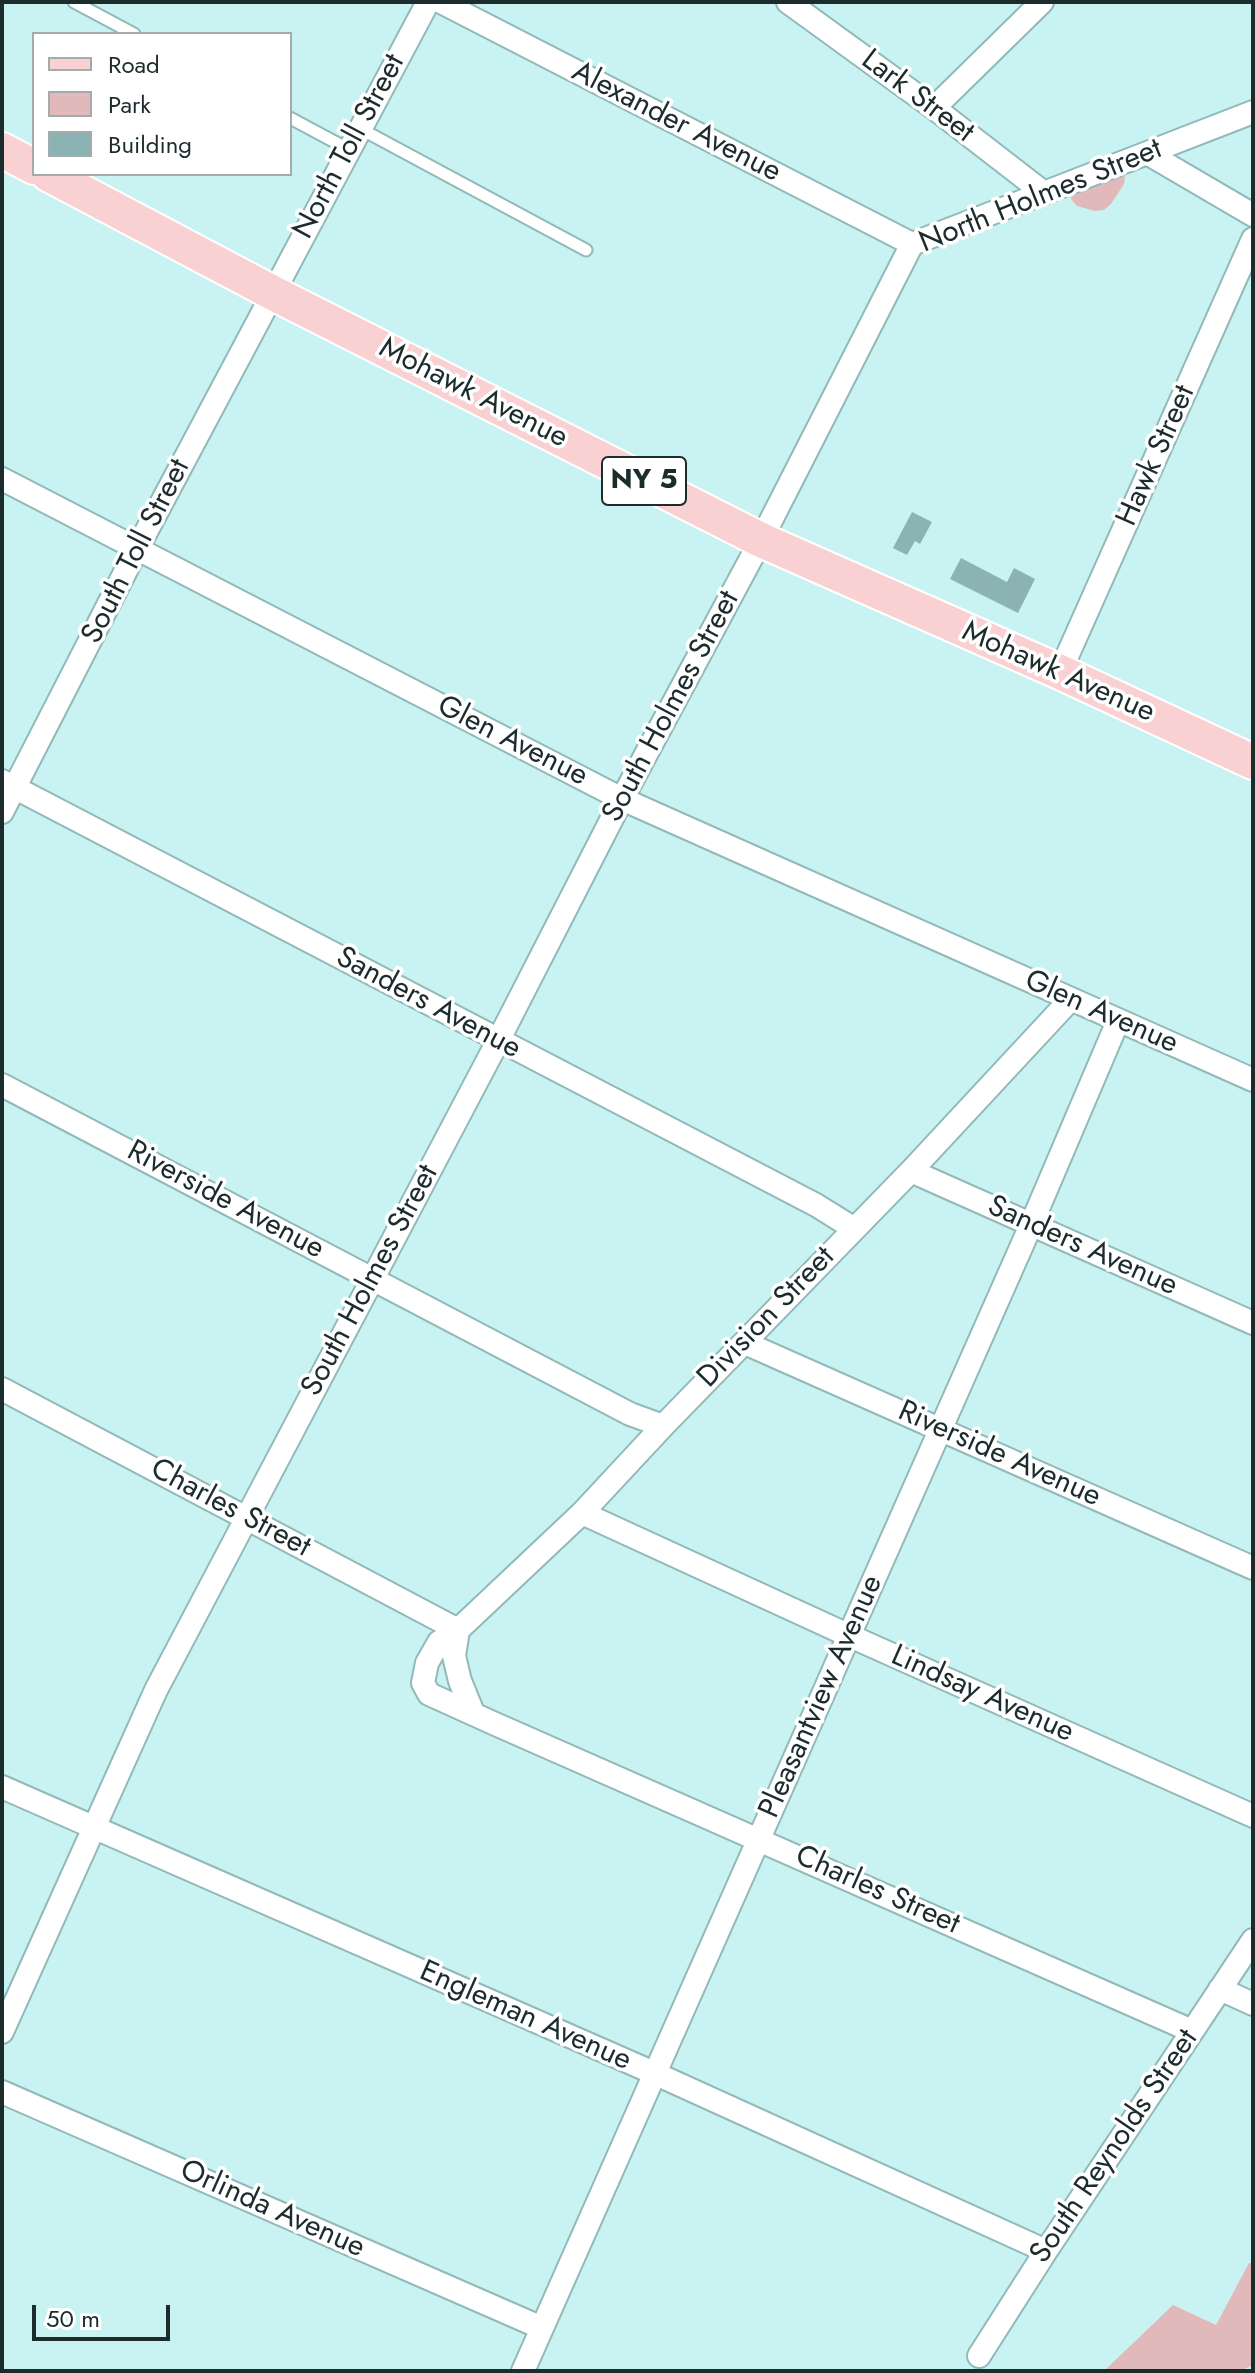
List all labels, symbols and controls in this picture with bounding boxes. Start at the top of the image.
legend [32,32,292,176]
street label: Lark Street [853,43,981,151]
text: Road [108,47,160,82]
street label: North Toll Street [286,49,414,245]
street label: Alexander Avenue [565,55,787,191]
text: Park [108,87,151,122]
text: Building [108,127,192,162]
street label: North Holmes Street [915,132,1167,262]
street label: Mohawk Avenue [373,331,573,457]
street label: Hawk Street [1110,380,1204,532]
street label: South Toll Street [75,454,199,650]
road number: NY 5 [602,457,686,505]
street label: South Holmes Street [596,585,748,829]
street label: Mohawk Avenue [956,615,1160,731]
street label: Glen Avenue [431,689,593,795]
street label: Sanders Avenue [329,940,527,1068]
street label: Glen Avenue [1019,963,1183,1063]
street label: Riverside Avenue [120,1134,330,1268]
street label: South Holmes Street [295,1159,447,1403]
street label: Sanders Avenue [981,1189,1183,1305]
street label: Division Street [691,1240,843,1396]
street label: Riverside Avenue [892,1394,1106,1516]
street label: Charles Street [144,1452,316,1566]
street label: Pleasantview Avenue [752,1570,892,1824]
street label: Lindsay Avenue [885,1639,1079,1751]
street label: Charles Street [789,1839,965,1943]
street label: Engleman Avenue [414,1954,636,2080]
street label: South Reynolds Street [1023,2023,1207,2271]
street label: Orlinda Avenue [174,2153,370,2267]
scale bar [36,2289,174,2339]
text: 50 m [46,2301,100,2336]

